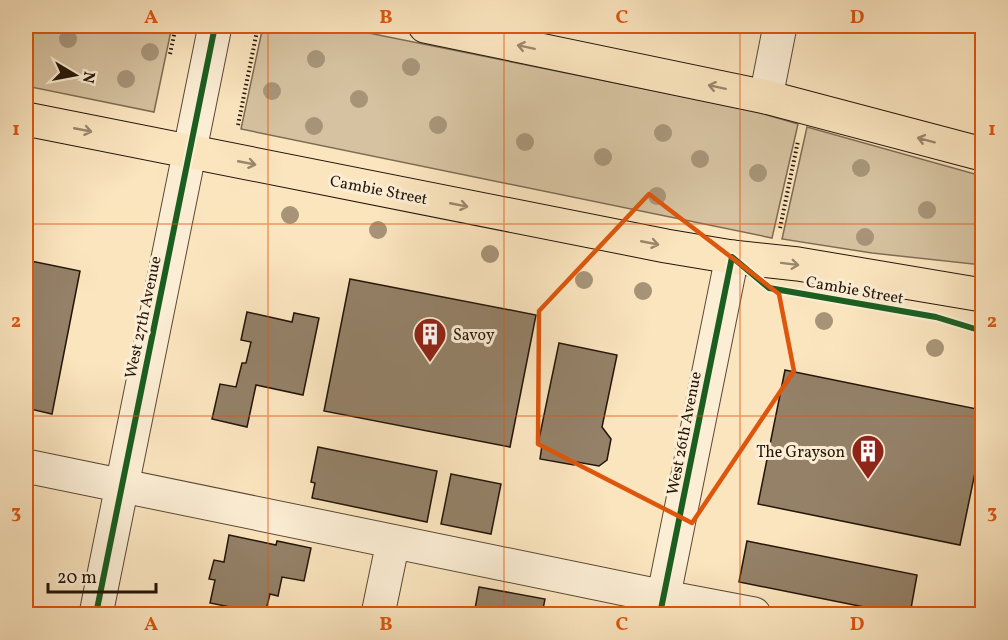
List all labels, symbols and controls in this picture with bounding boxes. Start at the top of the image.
text: A [144,4,158,32]
text: B [379,4,393,32]
text: C [616,4,629,32]
text: D [850,4,864,32]
one-way arrow [516,40,535,52]
north arrow [45,45,105,105]
text: N [76,70,100,85]
one-way arrow [707,80,726,92]
text: 1 [12,116,20,144]
text: 1 [988,116,996,144]
one-way arrow [73,125,92,136]
one-way arrow [917,133,936,145]
one-way arrow [237,158,257,169]
street label: Cambie Street [328,171,430,211]
one-way arrow [449,200,468,211]
one-way arrow [641,237,660,249]
street label: West 27th Avenue [120,254,168,381]
one-way arrow [780,258,800,269]
street label: Cambie Street [804,272,906,310]
text: 2 [11,308,21,336]
text: 2 [987,308,997,336]
building icon: Savoy [412,316,448,363]
place label: Savoy [453,325,495,347]
street label: West 26th Avenue [662,370,708,497]
building icon: The Grayson [850,433,886,480]
place label: The Grayson [756,442,845,464]
text: 3 [11,499,21,527]
text: 3 [987,499,997,527]
scale bar [48,556,156,594]
text: 20 m [57,566,97,591]
text: A [144,611,158,639]
text: B [379,611,393,639]
text: C [616,611,629,639]
text: D [850,611,864,639]

